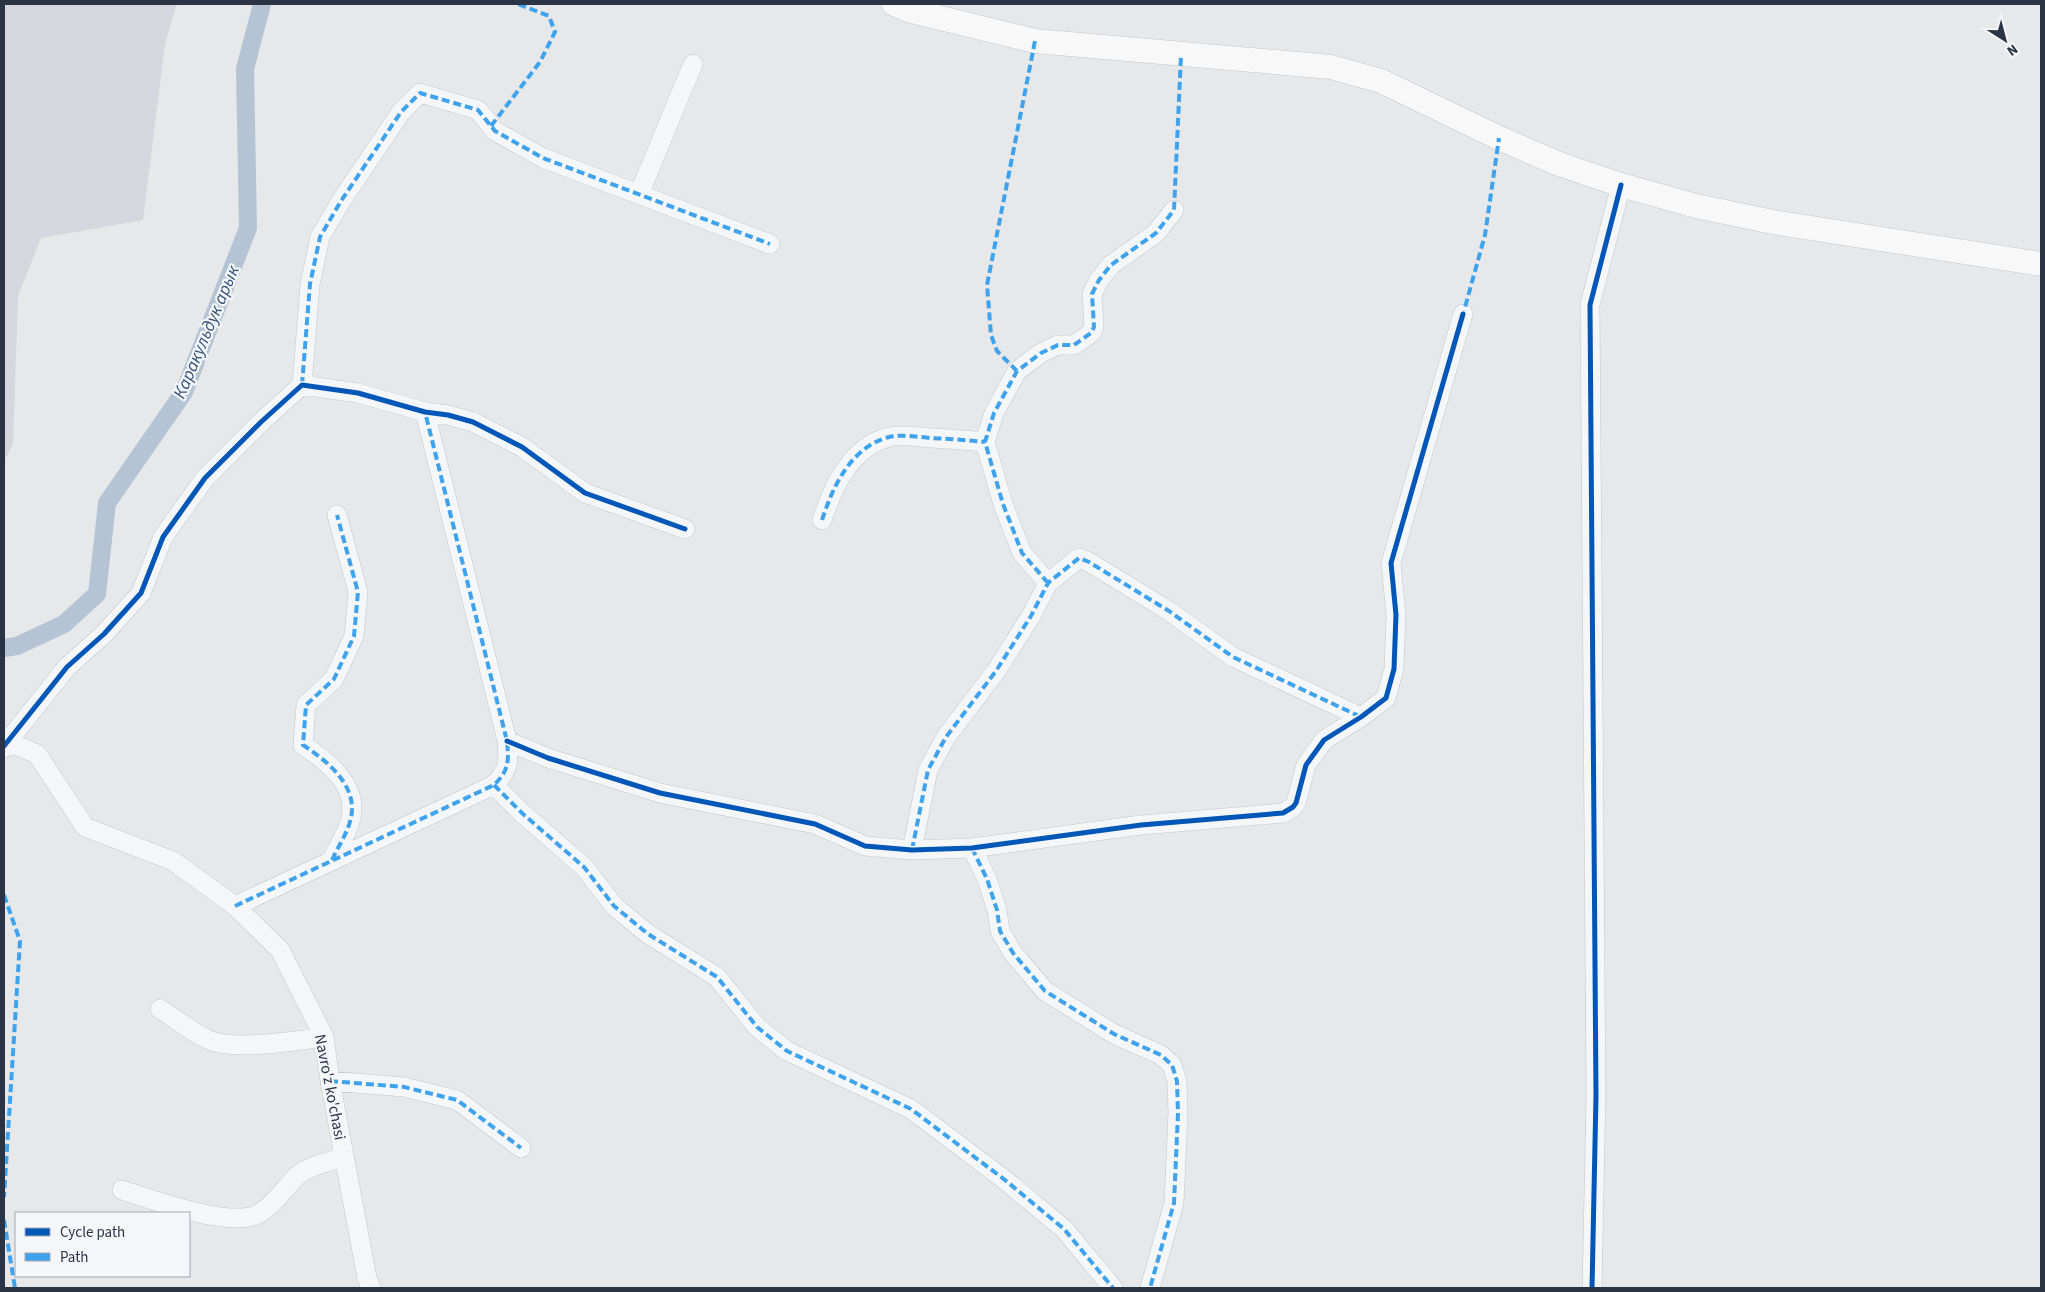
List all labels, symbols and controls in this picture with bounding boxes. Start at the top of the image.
north arrow [1980,15,2030,65]
text: N [2002,39,2022,61]
water label: Каракульдук арык [167,261,246,403]
street label: Navro'z ko'chasi [309,1032,351,1142]
legend [15,1212,190,1277]
text: Cycle path [60,1222,125,1243]
text: Path [60,1247,88,1268]

